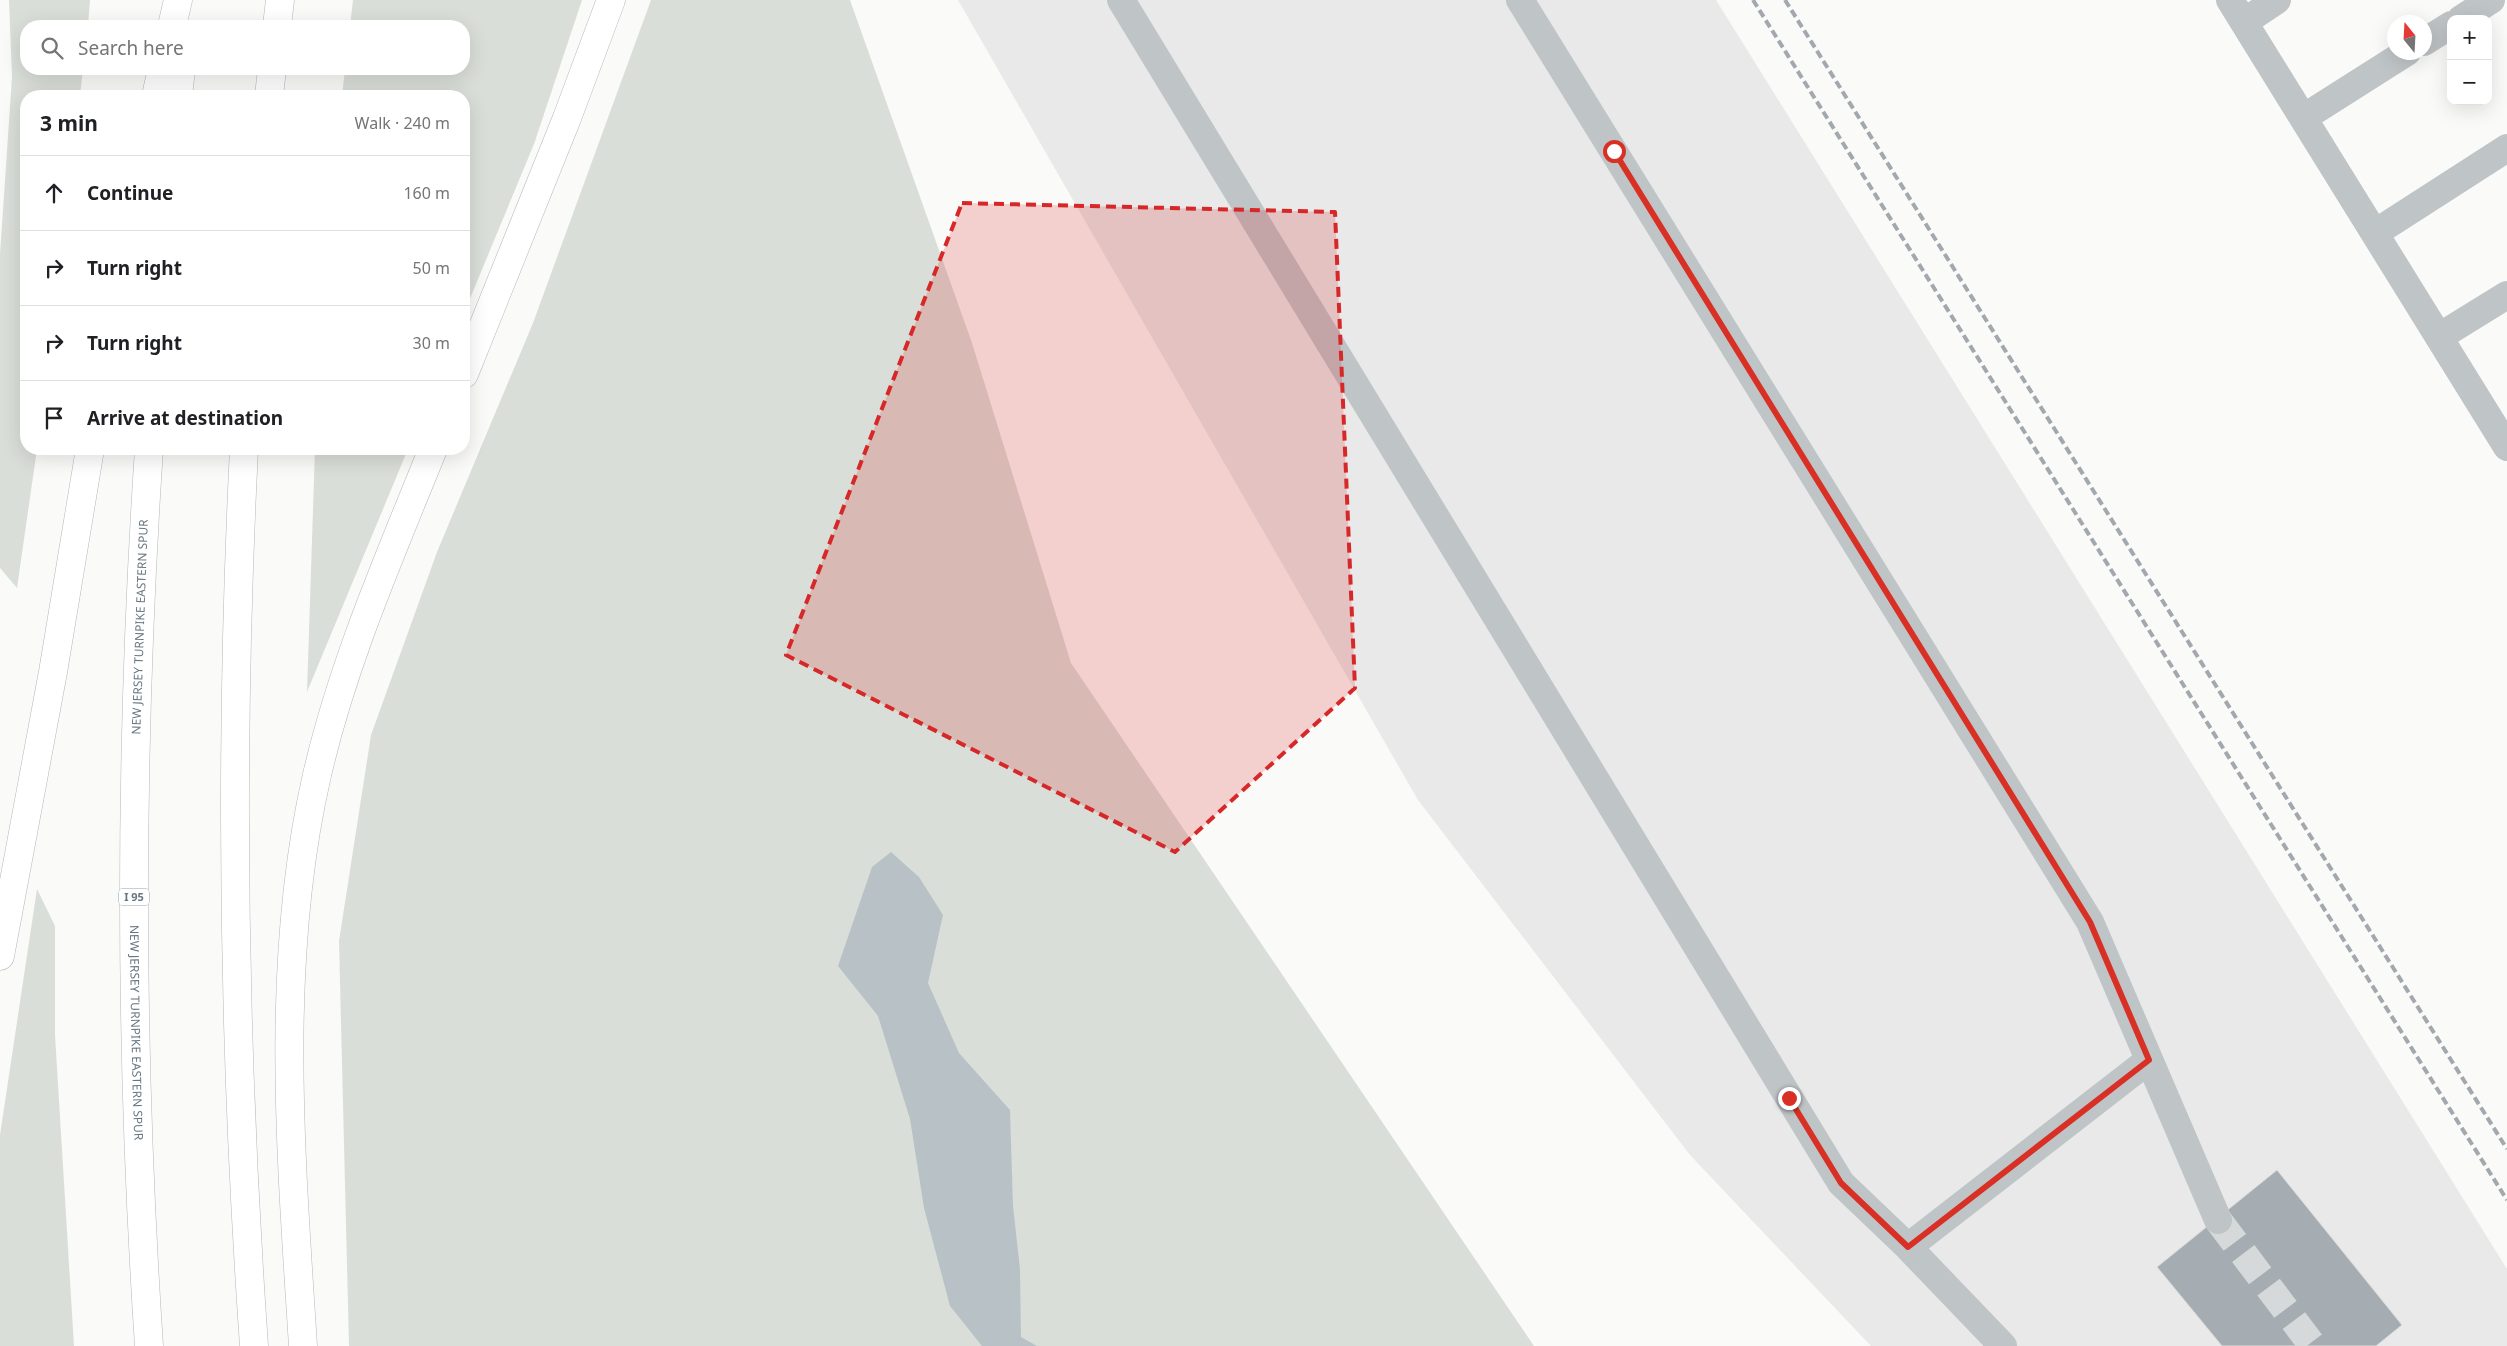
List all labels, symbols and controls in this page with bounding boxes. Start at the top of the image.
north arrow [2387,15,2432,60]
map controls [2447,15,2492,105]
button: + [2447,15,2492,60]
search box [20,20,470,75]
icon: search [38,34,66,62]
text: Search here [78,35,184,61]
button: − [2447,60,2492,105]
text: 3 min [40,109,98,137]
text: Walk · 240 m [355,112,450,134]
route start [1603,140,1626,163]
icon: ahead [40,179,68,207]
text: Continue [87,180,173,206]
text: 160 m [403,182,450,204]
icon: right [40,254,68,282]
text: Turn right [87,255,182,281]
text: 50 m [413,257,450,279]
icon: right [40,329,68,357]
text: Turn right [87,330,182,356]
text: 30 m [413,332,450,354]
icon: arrive [40,404,68,432]
text: Arrive at destination [87,405,283,431]
street label: NEW JERSEY TURNPIKE EASTERN SPUR [127,519,152,735]
road number: I 95 [119,889,149,906]
street label: NEW JERSEY TURNPIKE EASTERN SPUR [126,925,147,1141]
route end [1778,1087,1801,1110]

